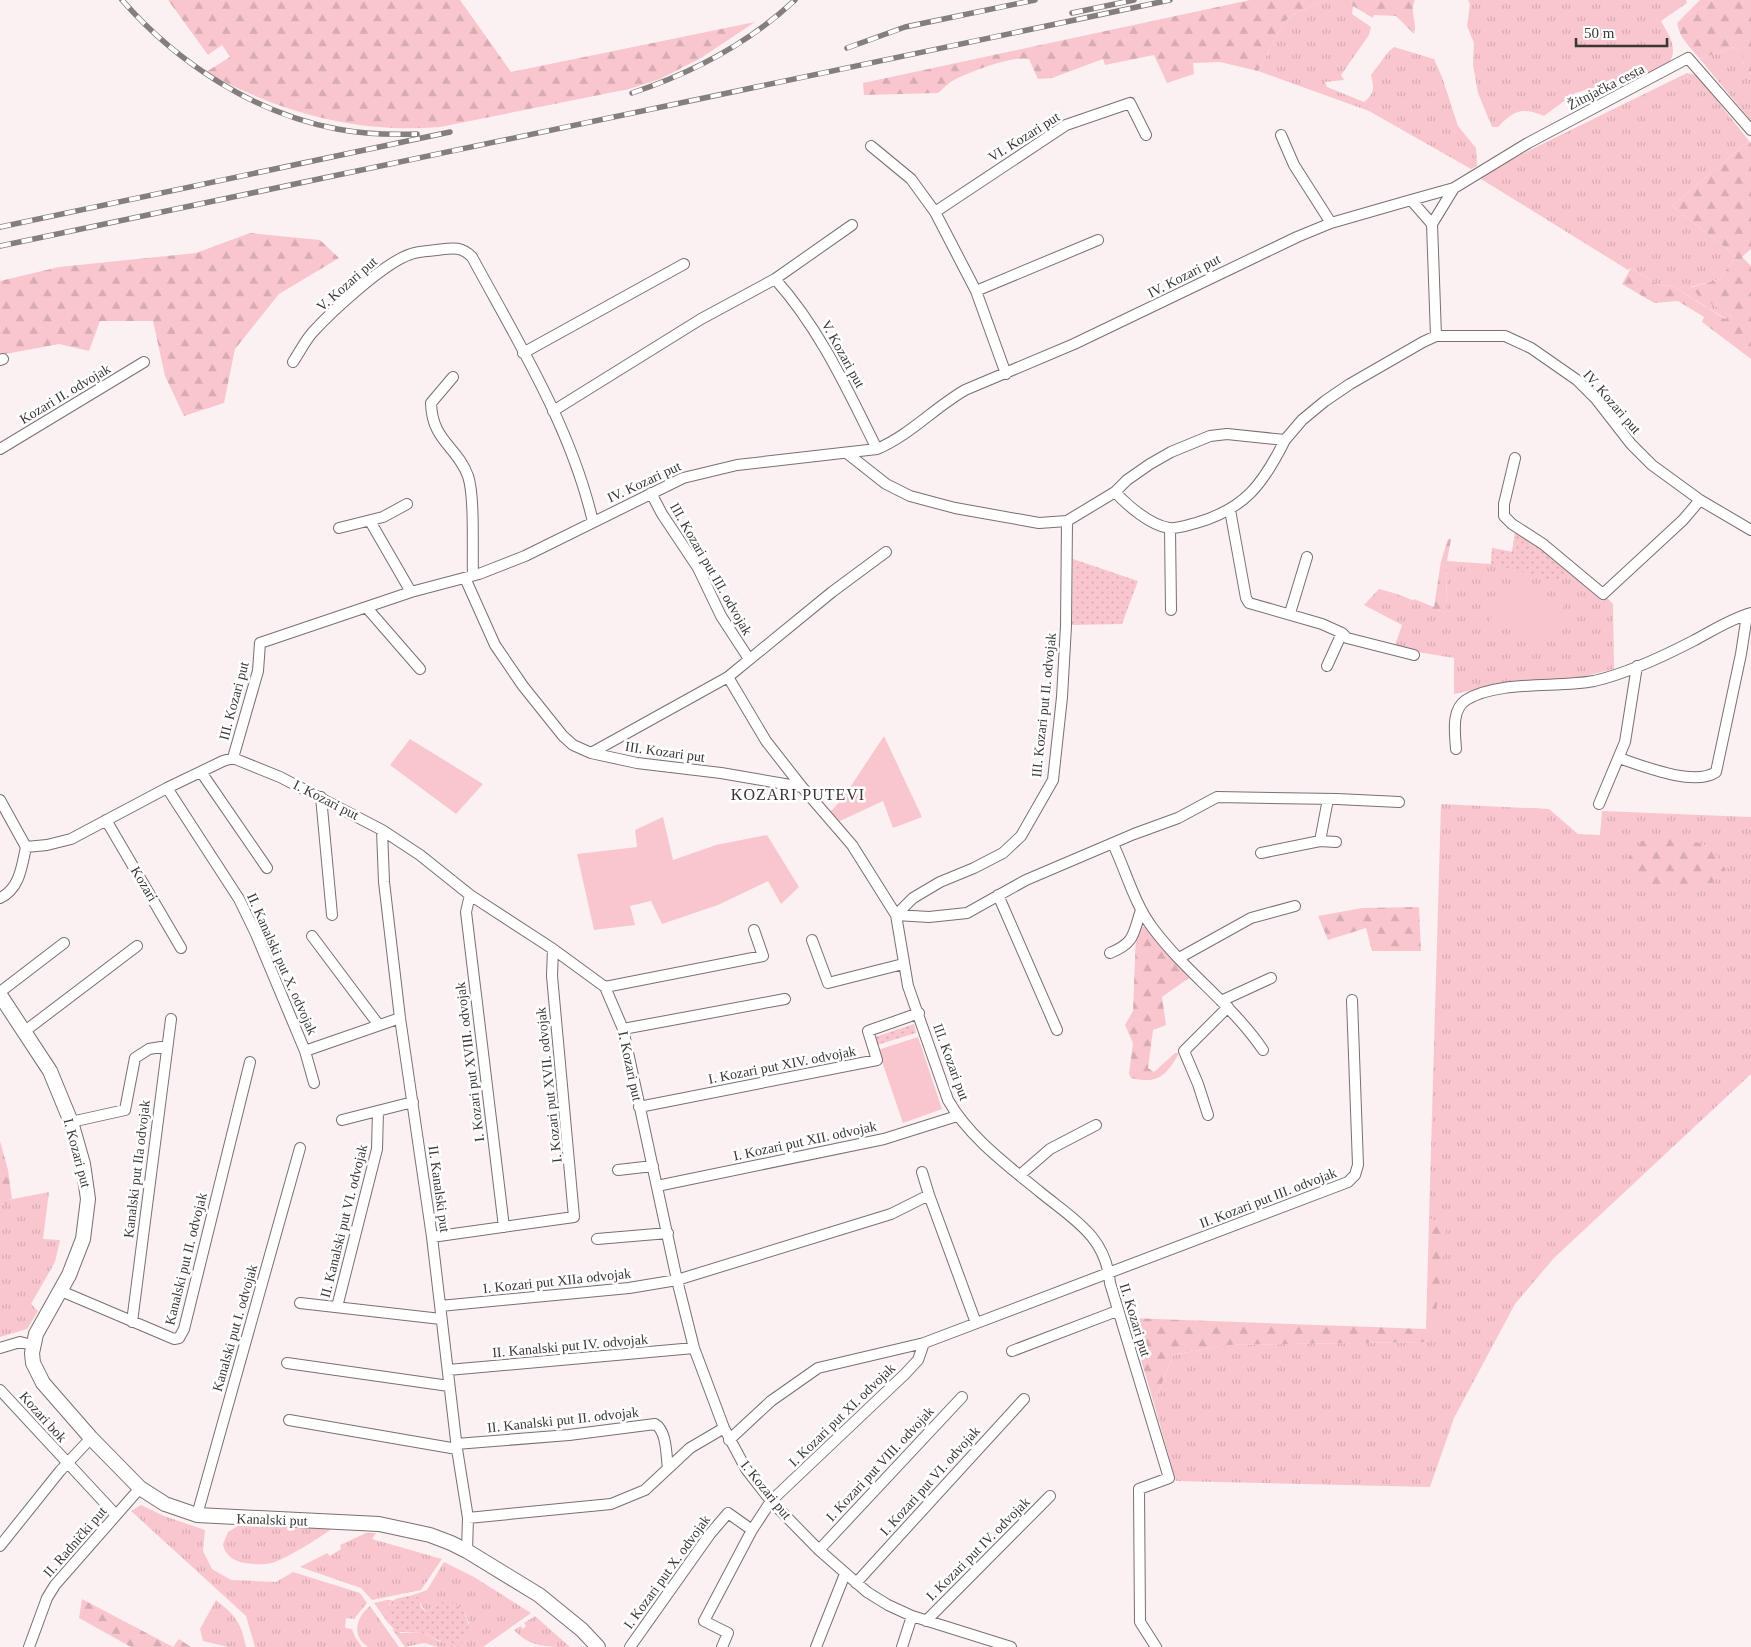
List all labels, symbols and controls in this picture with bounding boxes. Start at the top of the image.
scale bar [1576,15,1667,47]
text: 50 m [1584,25,1615,41]
street label: Žitnjačka cesta [1565,60,1648,113]
street label: VI. Kozari put [986,109,1063,165]
street label: IV. Kozari put [1145,251,1223,301]
street label: V. Kozari put [314,254,380,314]
street label: V. Kozari put [818,318,868,390]
street label: Kozari II. odvojak [17,361,113,427]
street label: IV. Kozari put [1580,367,1644,437]
street label: IV. Kozari put [605,458,683,506]
street label: III. Kozari put III. odvojak [667,500,755,638]
street label: III. Kozari put II. odvojak [1029,632,1059,778]
street label: III. Kozari put [216,660,252,742]
street label: III. Kozari put [624,739,706,765]
street label: I. Kozari put [291,777,361,823]
district label: KOZARI PUTEVI [731,786,865,803]
street label: Kozari [128,864,160,904]
street label: II. Kanalski put X. odvojak [244,891,320,1037]
street label: I. Kozari put XVIII. odvojak [453,981,487,1143]
street label: I. Kozari put XVII. odvojak [533,1006,565,1164]
street label: III. Kozari put [930,1022,972,1102]
street label: I. Kozari put [615,1030,645,1102]
street label: I. Kozari put XIV. odvojak [707,1043,857,1087]
street label: Kanalski put IIa odvojak [121,1099,153,1239]
street label: I. Kozari put [61,1117,93,1189]
street label: I. Kozari put XII. odvojak [732,1118,878,1164]
street label: II. Kanalski put VI. odvojak [318,1143,370,1299]
street label: II. Kanalski put [425,1145,453,1233]
street label: II. Kozari put III. odvojak [1197,1165,1339,1231]
street label: Kanalski put II. odvojak [162,1191,210,1327]
street label: Kanalski put I. odvojak [210,1263,260,1393]
street label: I. Kozari put XIIa odvojak [482,1266,632,1296]
street label: II. Kozari put [1117,1282,1153,1359]
street label: II. Kanalski put IV. odvojak [492,1332,648,1360]
street label: I. Kozari put XI. odvojak [786,1360,898,1470]
street label: Kozari bok [16,1389,70,1445]
street label: I. Kozari put VIII. odvojak [823,1404,937,1524]
street label: II. Kanalski put II. odvojak [486,1405,640,1435]
street label: I. Kozari put VI. odvojak [877,1423,983,1539]
street label: I. Kozari put [738,1458,794,1522]
street label: I. Kozari put IV. odvojak [923,1494,1033,1604]
street label: II. Radnički put [40,1504,110,1580]
street label: Kanalski put [236,1511,308,1529]
street label: I. Kozari put X. odvojak [621,1512,713,1632]

